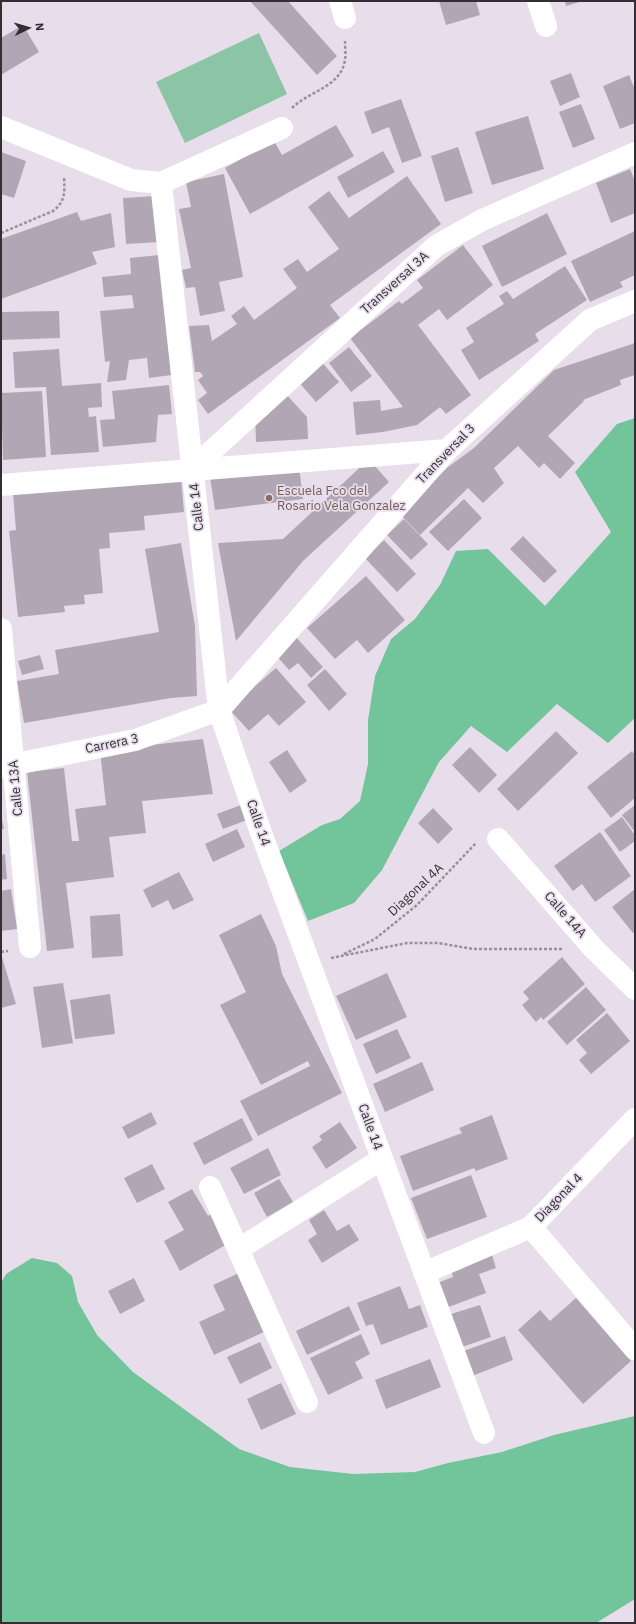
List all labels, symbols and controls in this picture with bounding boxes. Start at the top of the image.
north arrow [8,8,48,48]
text: N [33,22,47,32]
street label: Transversal 3A [358,248,432,318]
street label: Transversal 3 [413,421,479,487]
street label: Calle 14 [187,482,207,532]
place label: Escuela Fco del Rosario Vela Gonzalez [277,483,406,514]
marker: Escuela Fco del Rosario Vela Gonzalez [264,493,274,503]
street label: Carrera 3 [84,731,140,757]
street label: Calle 13A [6,759,26,817]
street label: Calle 14 [243,798,273,848]
street label: Diagonal 4A [385,860,447,920]
street label: Calle 14A [541,889,589,941]
street label: Calle 14 [354,1102,386,1152]
street label: Diagonal 4 [532,1170,586,1226]

